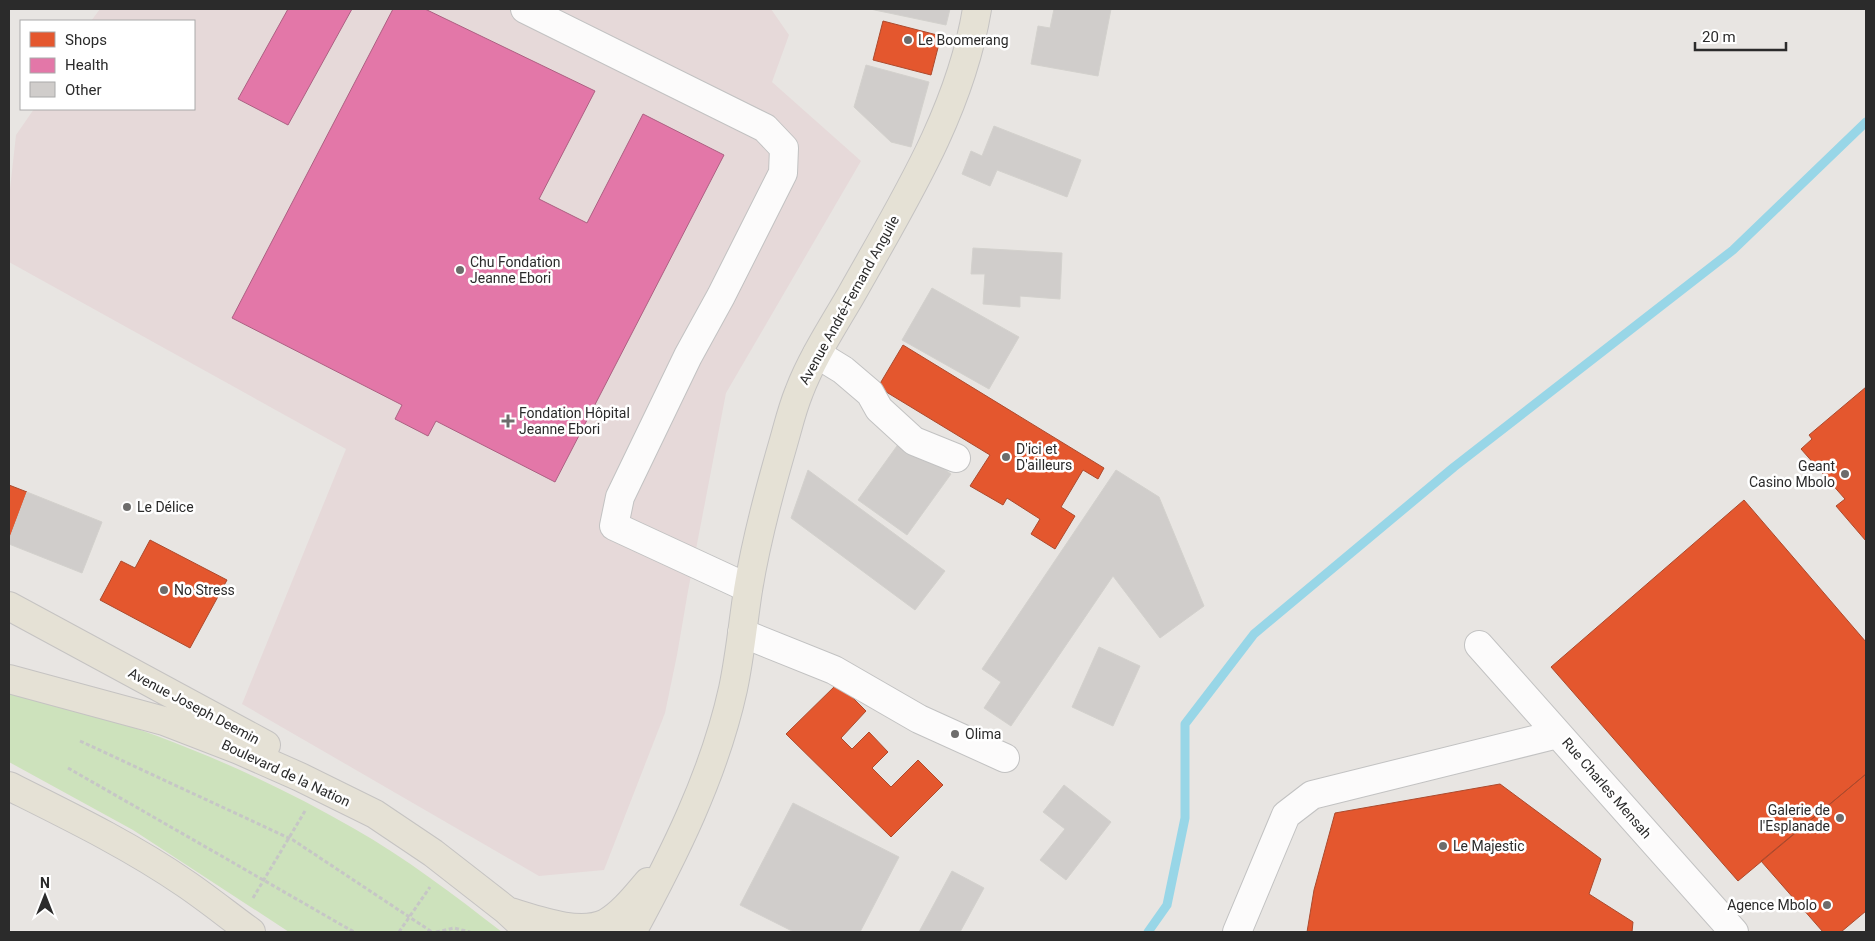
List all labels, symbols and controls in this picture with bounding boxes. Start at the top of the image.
legend [20,20,195,110]
scale bar [1695,20,1786,52]
text: 20 m [1702,28,1736,46]
text: Shops [65,31,107,49]
place label: Le Boomerang [918,32,1009,48]
marker: Le Boomerang [902,34,914,46]
text: Health [65,56,109,74]
text: Other [65,81,102,99]
street label: Avenue André-Fernand Anguile [796,213,902,387]
place label: Chu Fondation Jeanne Ebori [470,254,561,286]
marker: Chu Fondation Jeanne Ebori [454,264,466,276]
place label: Fondation Hôpital Jeanne Ebori [519,405,630,437]
marker: Fondation Hôpital Jeanne Ebori [501,414,515,428]
place label: D'ici et D'ailleurs [1016,441,1072,473]
marker: D'ici et D'ailleurs [1000,451,1012,463]
place label: Geant Casino Mbolo [1749,458,1835,490]
marker: Geant Casino Mbolo [1839,468,1851,480]
place label: Le Délice [137,499,194,515]
marker: Le Délice [121,501,133,513]
place label: No Stress [174,582,235,598]
marker: No Stress [158,584,170,596]
street label: Avenue Joseph Deemin [126,665,262,747]
place label: Olima [965,726,1001,742]
marker: Olima [949,728,961,740]
street label: Rue Charles Mensah [1559,734,1655,842]
street label: Boulevard de la Nation [219,736,353,810]
place label: Galerie de l'Esplanade [1759,802,1830,834]
marker: Galerie de l'Esplanade [1834,812,1846,824]
place label: Le Majestic [1453,838,1525,854]
marker: Le Majestic [1437,840,1449,852]
north arrow [20,871,70,921]
text: N [40,875,50,891]
place label: Agence Mbolo [1727,897,1817,913]
marker: Agence Mbolo [1821,899,1833,911]

